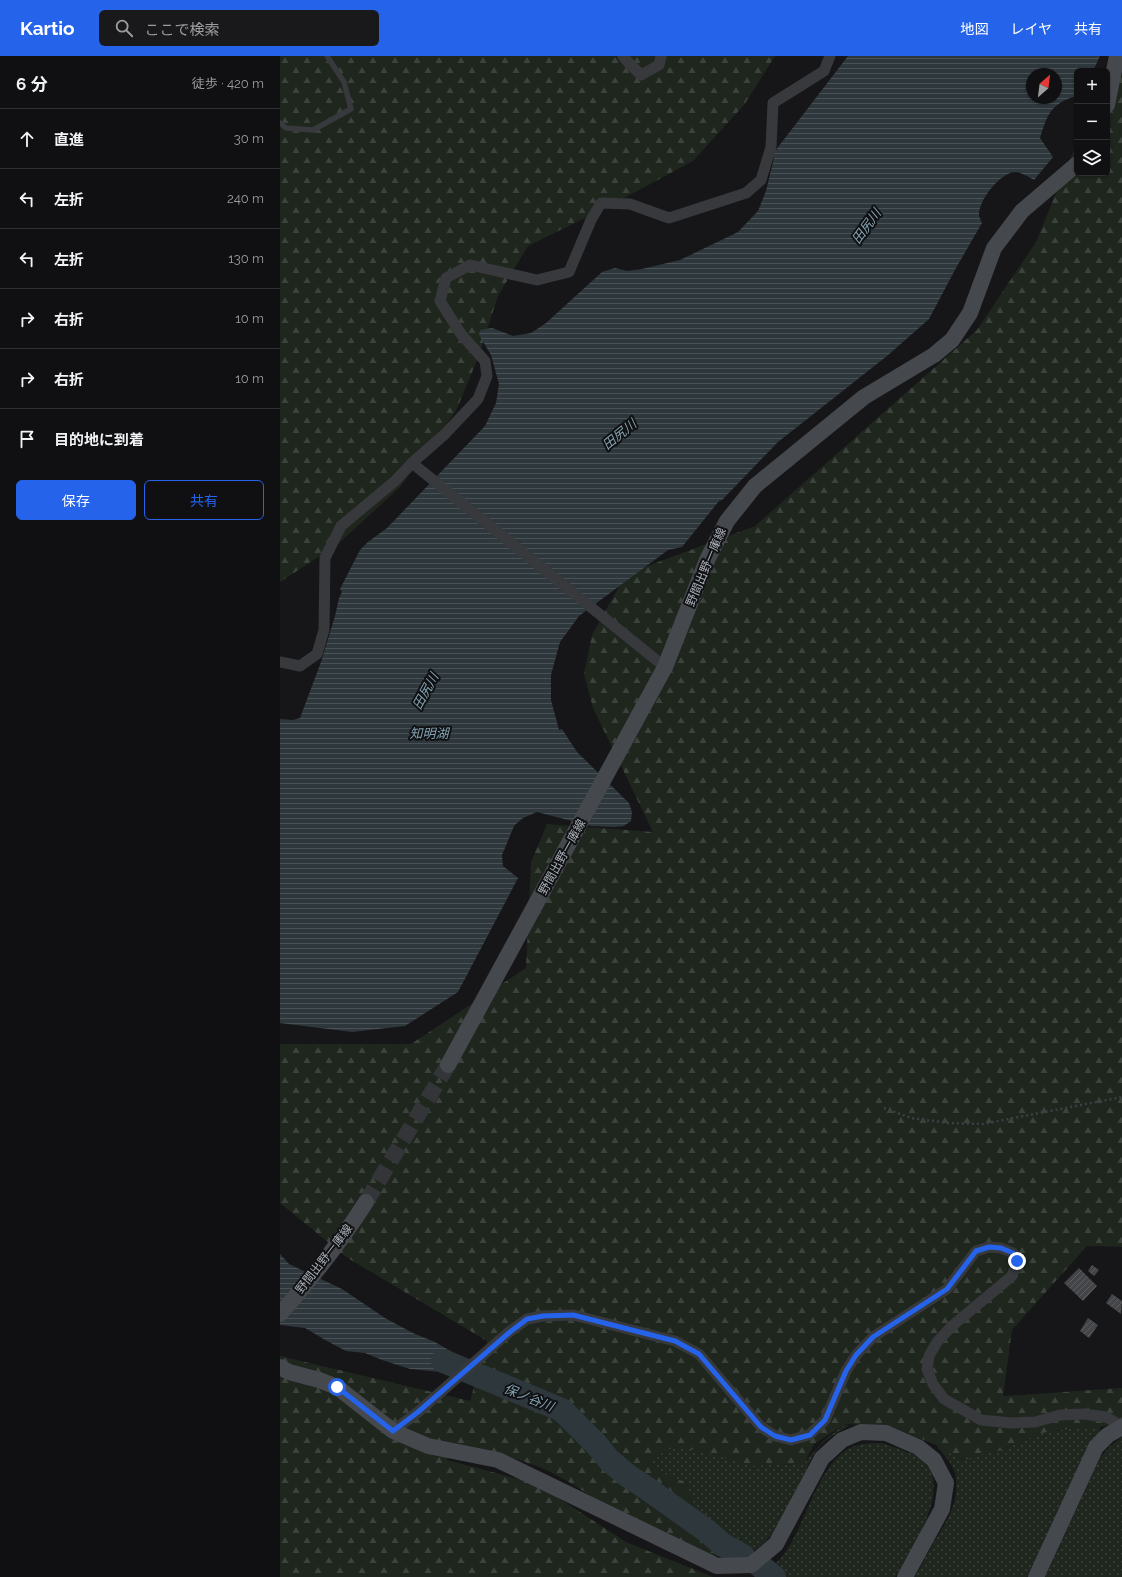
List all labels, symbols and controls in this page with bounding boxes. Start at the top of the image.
search box [99,10,379,46]
text: Kartio [20,17,75,39]
icon: search [113,17,135,39]
text: ここで検索 [145,21,220,39]
text: 地図 [960,21,988,37]
text: レイヤ [1010,21,1052,37]
text: 共有 [1074,21,1102,37]
north arrow [1026,68,1062,104]
map controls [1074,68,1110,176]
button: + [1074,68,1110,104]
text: 6 分 [16,74,47,94]
text: 徒歩 · 420 m [192,76,264,91]
button: − [1074,104,1110,140]
icon: ahead [16,128,38,150]
text: 直進 [54,131,84,149]
text: 30 m [234,131,264,146]
button: layers [1074,140,1110,176]
icon: left [16,188,38,210]
text: 左折 [54,191,84,209]
text: 240 m [227,191,264,206]
water label: 田尻川 [849,204,885,246]
icon: left [16,248,38,270]
text: 左折 [54,251,84,269]
text: 130 m [228,251,264,266]
icon: right [16,308,38,330]
text: 右折 [54,311,84,329]
text: 10 m [235,311,264,326]
icon: right [16,368,38,390]
text: 右折 [54,371,84,389]
text: 10 m [235,371,264,386]
water label: 田尻川 [599,415,641,452]
icon: arrive [16,428,38,450]
text: 目的地に到着 [54,431,144,449]
button: 保存 [16,480,136,520]
button: 共有 [144,480,264,520]
street label: 野間出野一庫線 [683,526,729,608]
water label: 田尻川 [409,669,442,712]
water label: 知明湖 [409,726,450,741]
street label: 野間出野一庫線 [536,817,588,897]
street label: 野間出野一庫線 [293,1222,355,1296]
route end [1008,1252,1026,1270]
route start [328,1378,346,1396]
water label: 保ノ谷川 [502,1381,558,1415]

